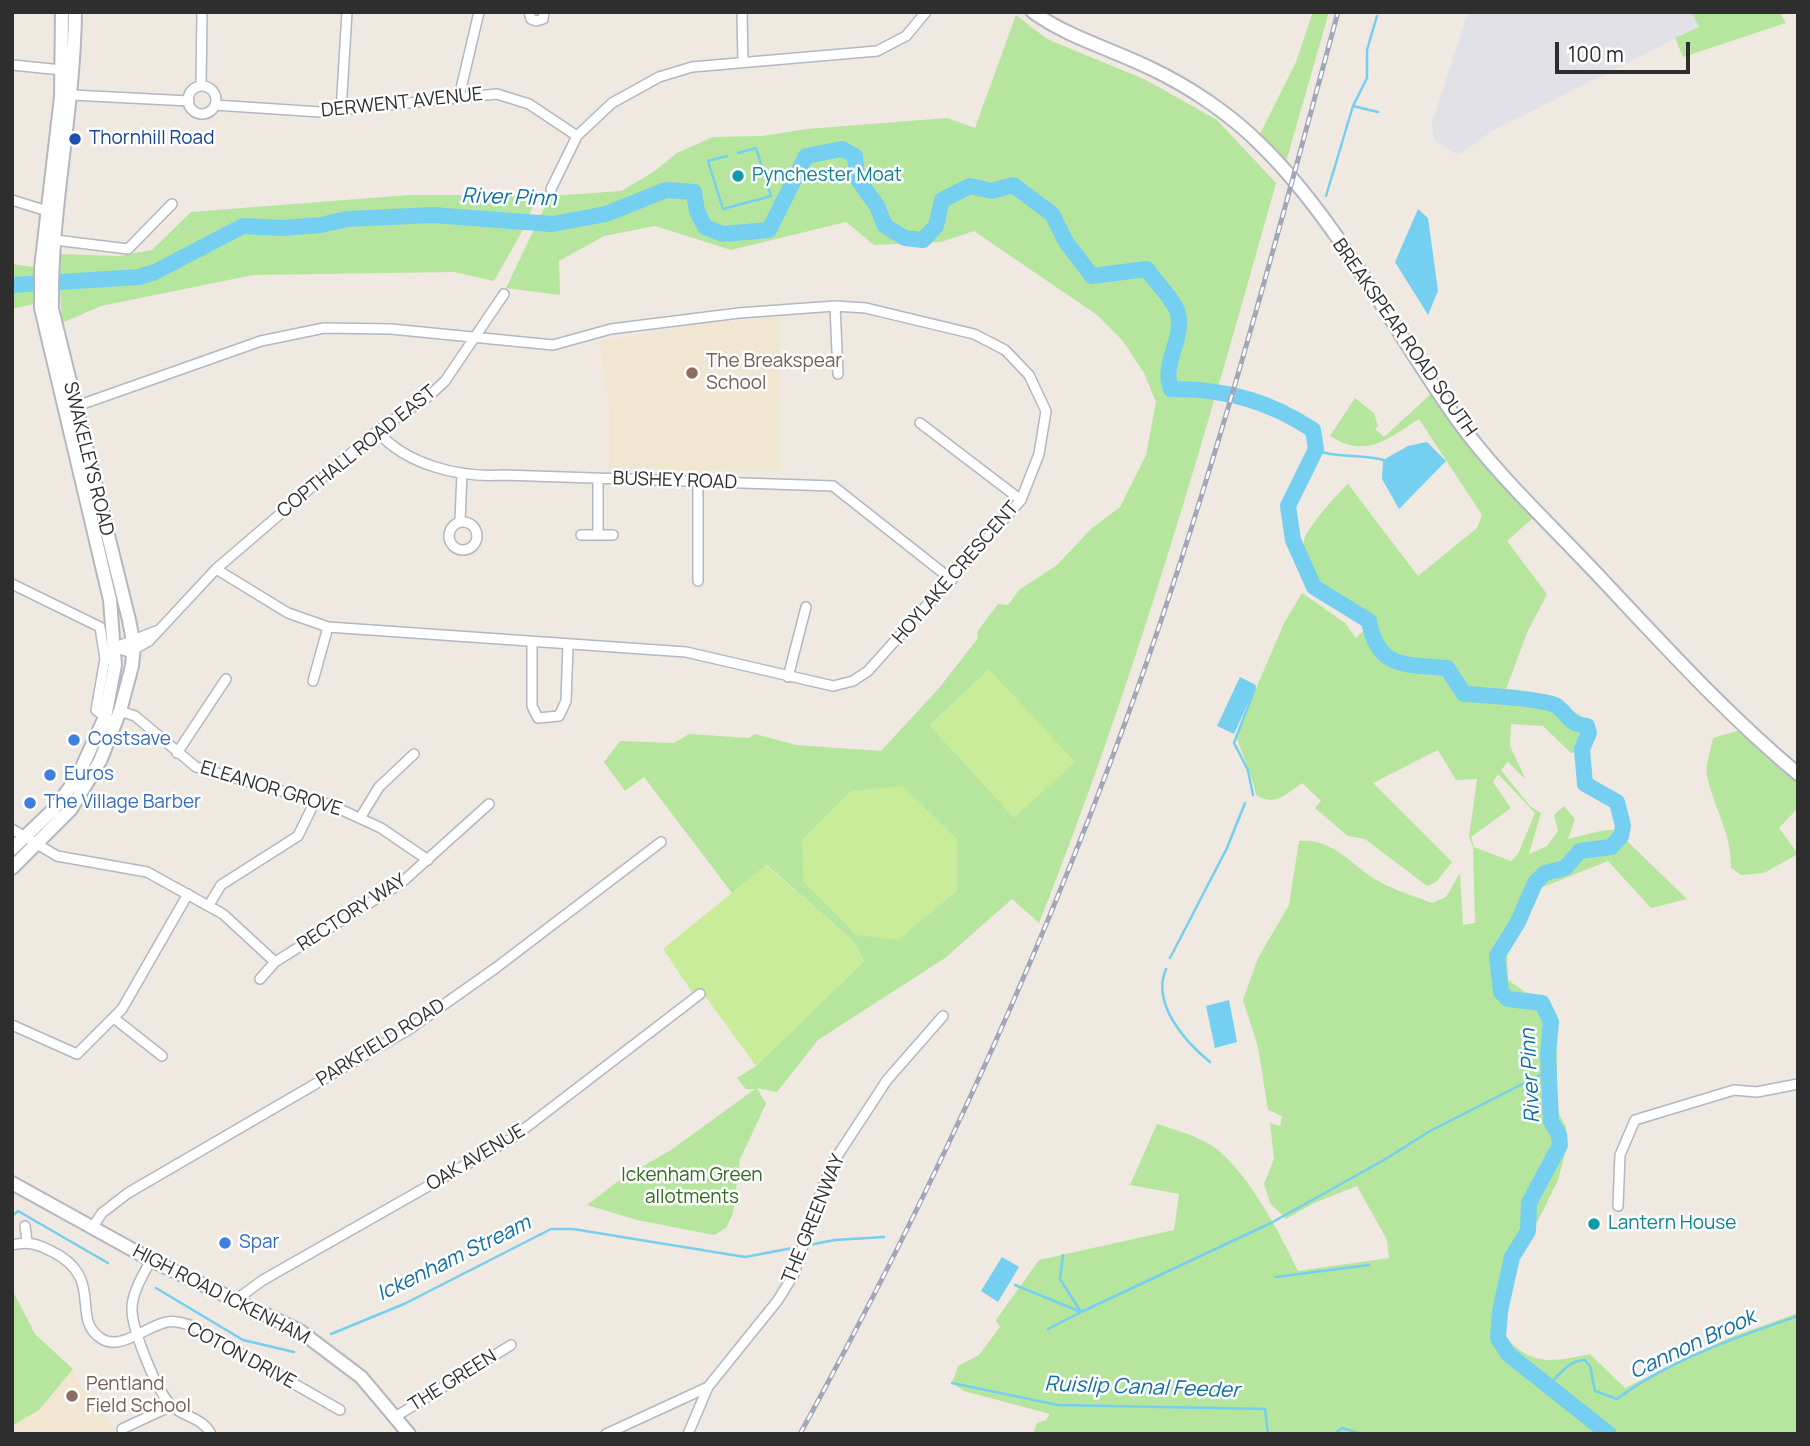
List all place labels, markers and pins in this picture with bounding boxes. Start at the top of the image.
place label: Thornhill Road [89,128,214,150]
marker: Thornhill Road [67,131,83,147]
place label: Pynchester Moat [752,165,902,187]
marker: Pynchester Moat [730,168,746,184]
place label: The Breakspear School [706,351,842,395]
marker: The Breakspear School [684,365,700,381]
place label: Costsave [88,729,171,751]
marker: Costsave [66,732,82,748]
place label: Euros [64,764,114,786]
marker: Euros [42,767,58,783]
place label: The Village Barber [44,792,201,814]
marker: The Village Barber [22,795,38,811]
place label: Lantern House [1608,1213,1736,1235]
marker: Lantern House [1586,1216,1602,1232]
place label: Spar [239,1232,279,1254]
marker: Spar [217,1235,233,1251]
place label: Pentland Field School [86,1374,191,1418]
marker: Pentland Field School [64,1388,80,1404]

